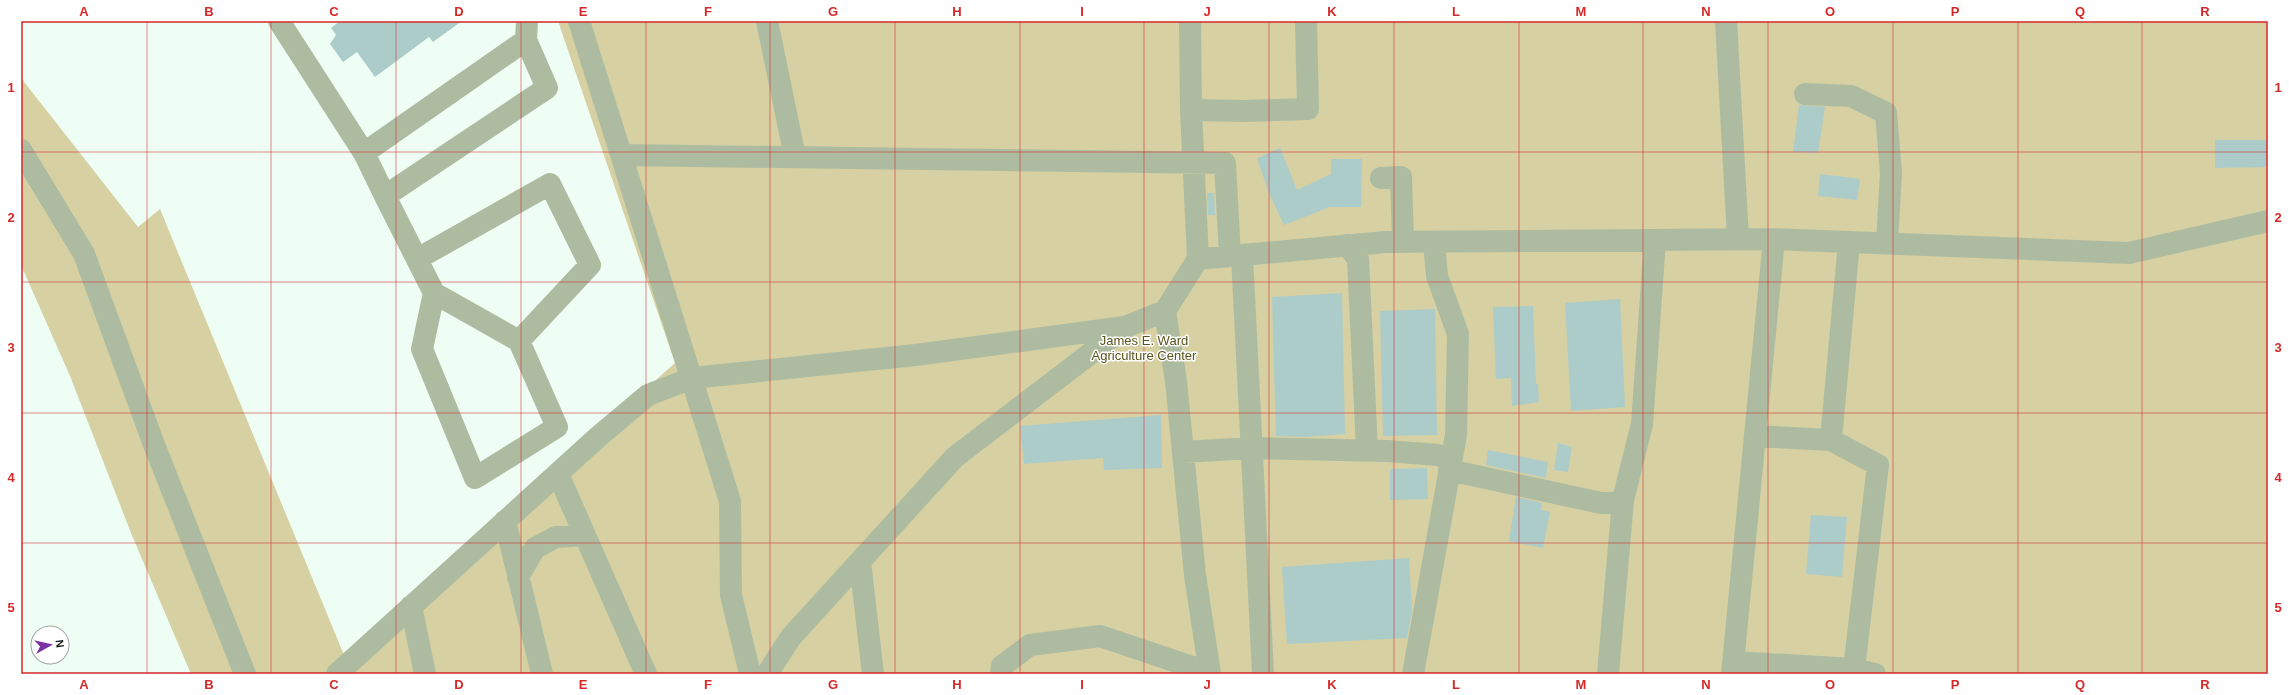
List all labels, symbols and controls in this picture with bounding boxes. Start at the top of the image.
text: A [79,4,89,19]
text: B [204,4,214,19]
text: C [329,4,339,19]
text: D [454,4,464,19]
text: E [579,4,588,19]
text: F [704,4,712,19]
text: G [828,4,838,19]
text: H [952,4,962,19]
text: I [1080,4,1084,19]
text: J [1203,4,1211,19]
text: K [1327,4,1337,19]
text: L [1452,4,1460,19]
text: M [1576,4,1586,19]
text: N [1701,4,1711,19]
text: O [1825,4,1835,19]
text: P [1951,4,1960,19]
text: Q [2075,4,2085,19]
text: R [2200,4,2210,19]
text: 1 [7,80,15,95]
text: 1 [2274,80,2282,95]
text: 2 [7,210,15,225]
text: 2 [2274,210,2282,225]
park label: James E. Ward Agriculture Center [1092,333,1197,363]
text: 3 [7,340,15,355]
text: 3 [2274,340,2282,355]
text: 4 [7,470,15,485]
text: 4 [2274,470,2282,485]
text: 5 [7,600,15,615]
text: 5 [2274,600,2282,615]
north arrow [30,625,70,665]
text: N [53,639,66,648]
text: A [79,677,89,692]
text: B [204,677,214,692]
text: C [329,677,339,692]
text: D [454,677,464,692]
text: E [579,677,588,692]
text: F [704,677,712,692]
text: G [828,677,838,692]
text: H [952,677,962,692]
text: I [1080,677,1084,692]
text: J [1203,677,1211,692]
text: K [1327,677,1337,692]
text: L [1452,677,1460,692]
text: M [1576,677,1586,692]
text: N [1701,677,1711,692]
text: O [1825,677,1835,692]
text: P [1951,677,1960,692]
text: Q [2075,677,2085,692]
text: R [2200,677,2210,692]

